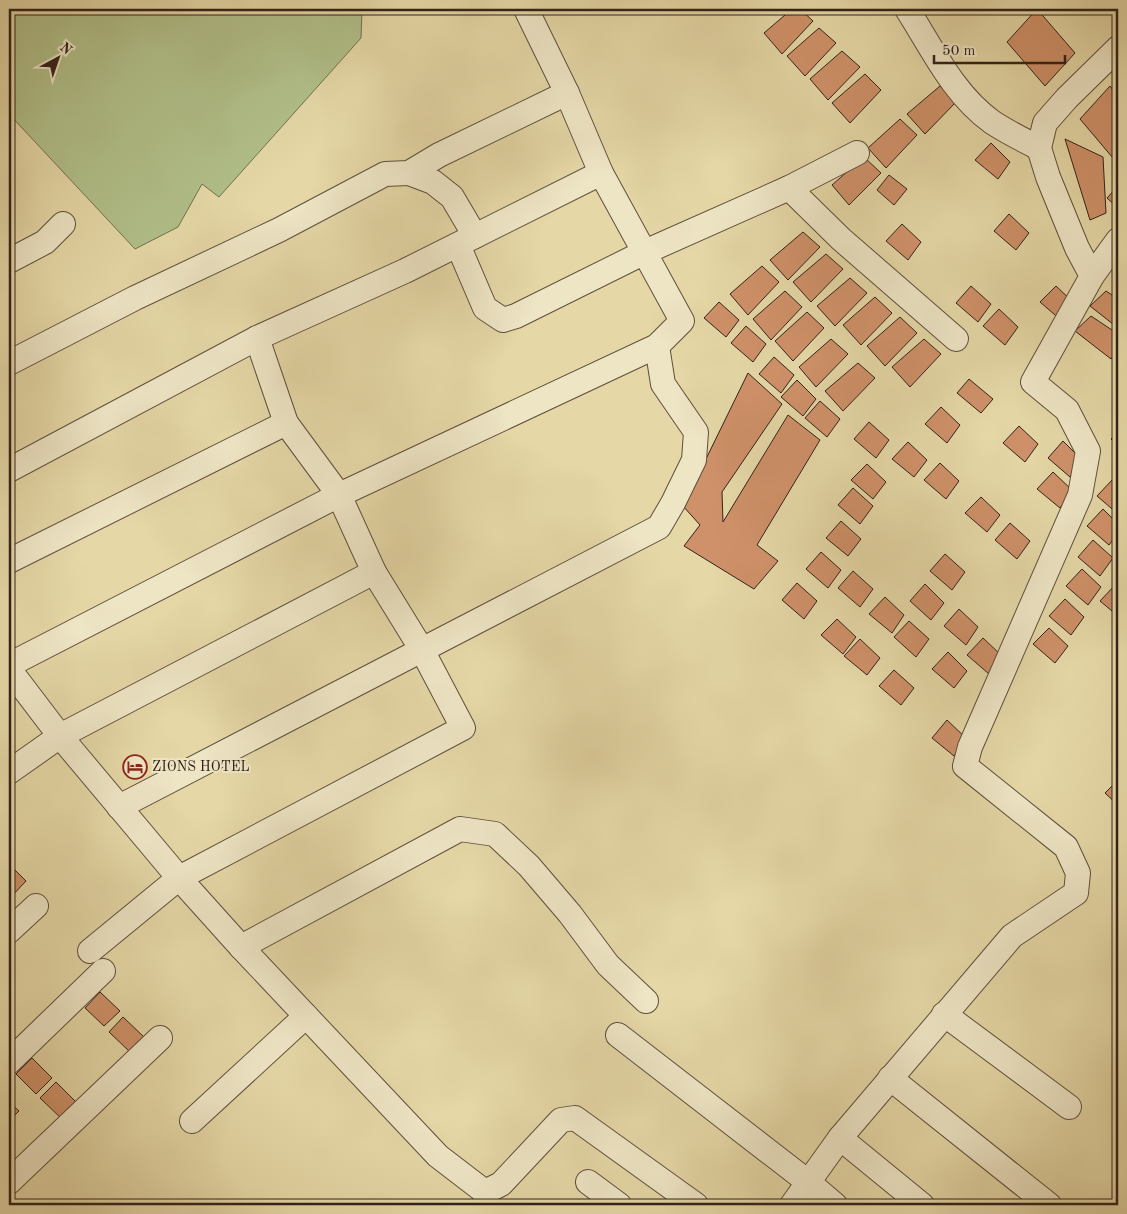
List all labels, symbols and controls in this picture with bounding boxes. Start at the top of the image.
north arrow [32,32,82,82]
scale bar [934,32,1066,64]
text: N [57,40,75,58]
text: 50 m [942,44,976,59]
hotel icon: ZIONS HOTEL [122,754,148,780]
place label: ZIONS HOTEL [152,760,250,774]

